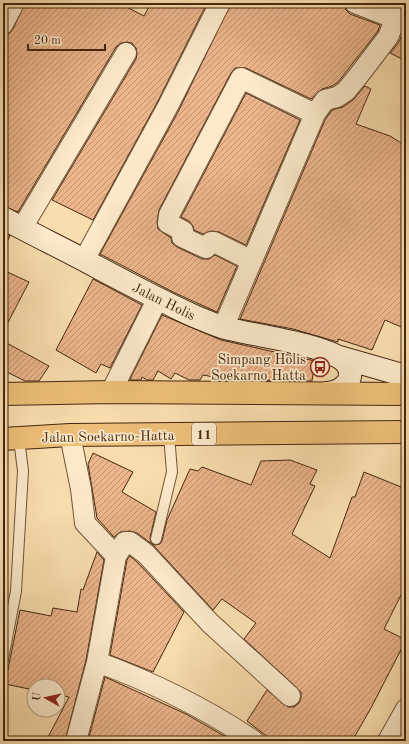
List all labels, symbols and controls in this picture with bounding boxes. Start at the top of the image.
scale bar [28,26,105,52]
text: 20 m [34,35,61,47]
street label: Jalan Holis [130,281,197,323]
place label: Simpang Holis Soekarno Hatta [211,353,306,383]
bus stop icon: Simpang Holis Soekarno Hatta [309,356,331,378]
road number: 11 [192,423,216,445]
street label: Jalan Soekarno-Hatta [41,429,175,445]
north arrow [26,678,66,718]
text: U [32,691,44,702]

